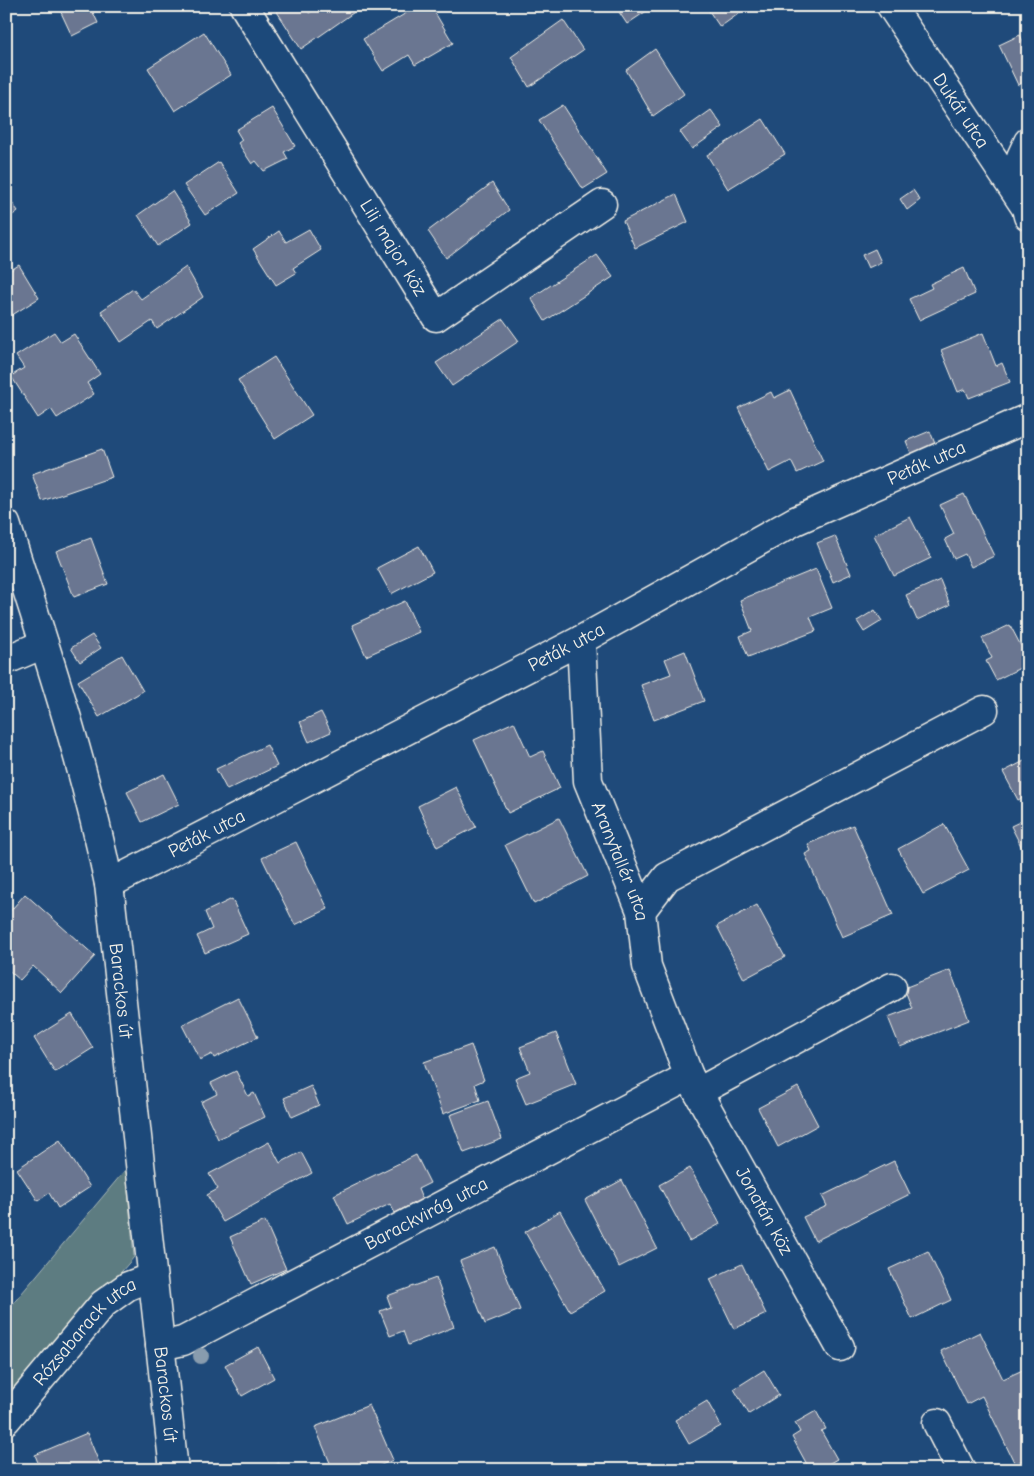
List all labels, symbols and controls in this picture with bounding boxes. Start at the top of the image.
street label: Dukát utca [928,69,994,152]
street label: Lili major köz [355,195,431,300]
street label: Peták utca [884,436,969,490]
street label: Peták utca [524,618,608,676]
street label: Aranytallér utca [587,798,653,922]
street label: Peták utca [165,805,249,862]
street label: Barackos út [105,942,137,1040]
street label: Jonatán köz [731,1163,797,1259]
street label: Barackvirág utca [361,1172,492,1255]
street label: Rózsabarack utca [28,1273,139,1390]
street label: Barackos út [149,1345,182,1444]

